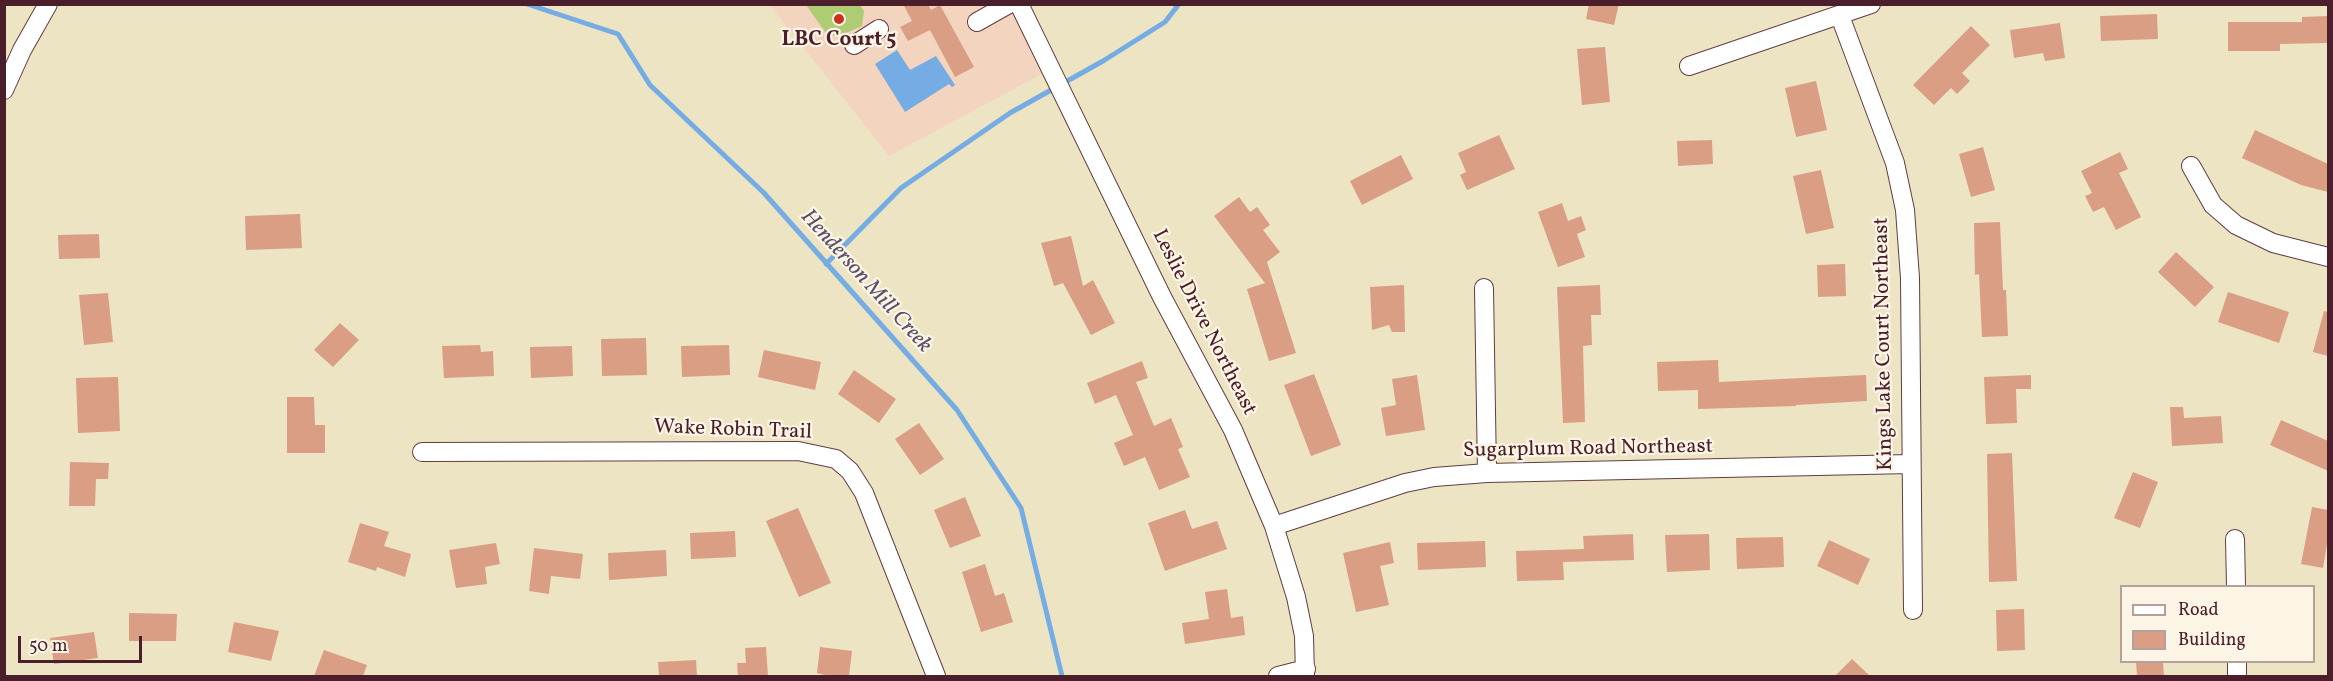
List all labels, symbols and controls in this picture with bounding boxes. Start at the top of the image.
marker: LBC Court 5 [832,12,846,26]
place label: LBC Court 5 [782,28,896,54]
water label: Henderson Mill Creek [794,205,936,359]
street label: Kings Lake Court Northeast [1870,217,1900,471]
street label: Leslie Drive Northeast [1145,226,1261,420]
street label: Wake Robin Trail [654,416,812,446]
street label: Sugarplum Road Northeast [1463,435,1713,465]
legend [2120,585,2315,663]
text: Road [2178,598,2219,623]
scale bar [21,624,146,662]
text: Building [2178,628,2246,653]
text: 50 m [29,634,68,659]

